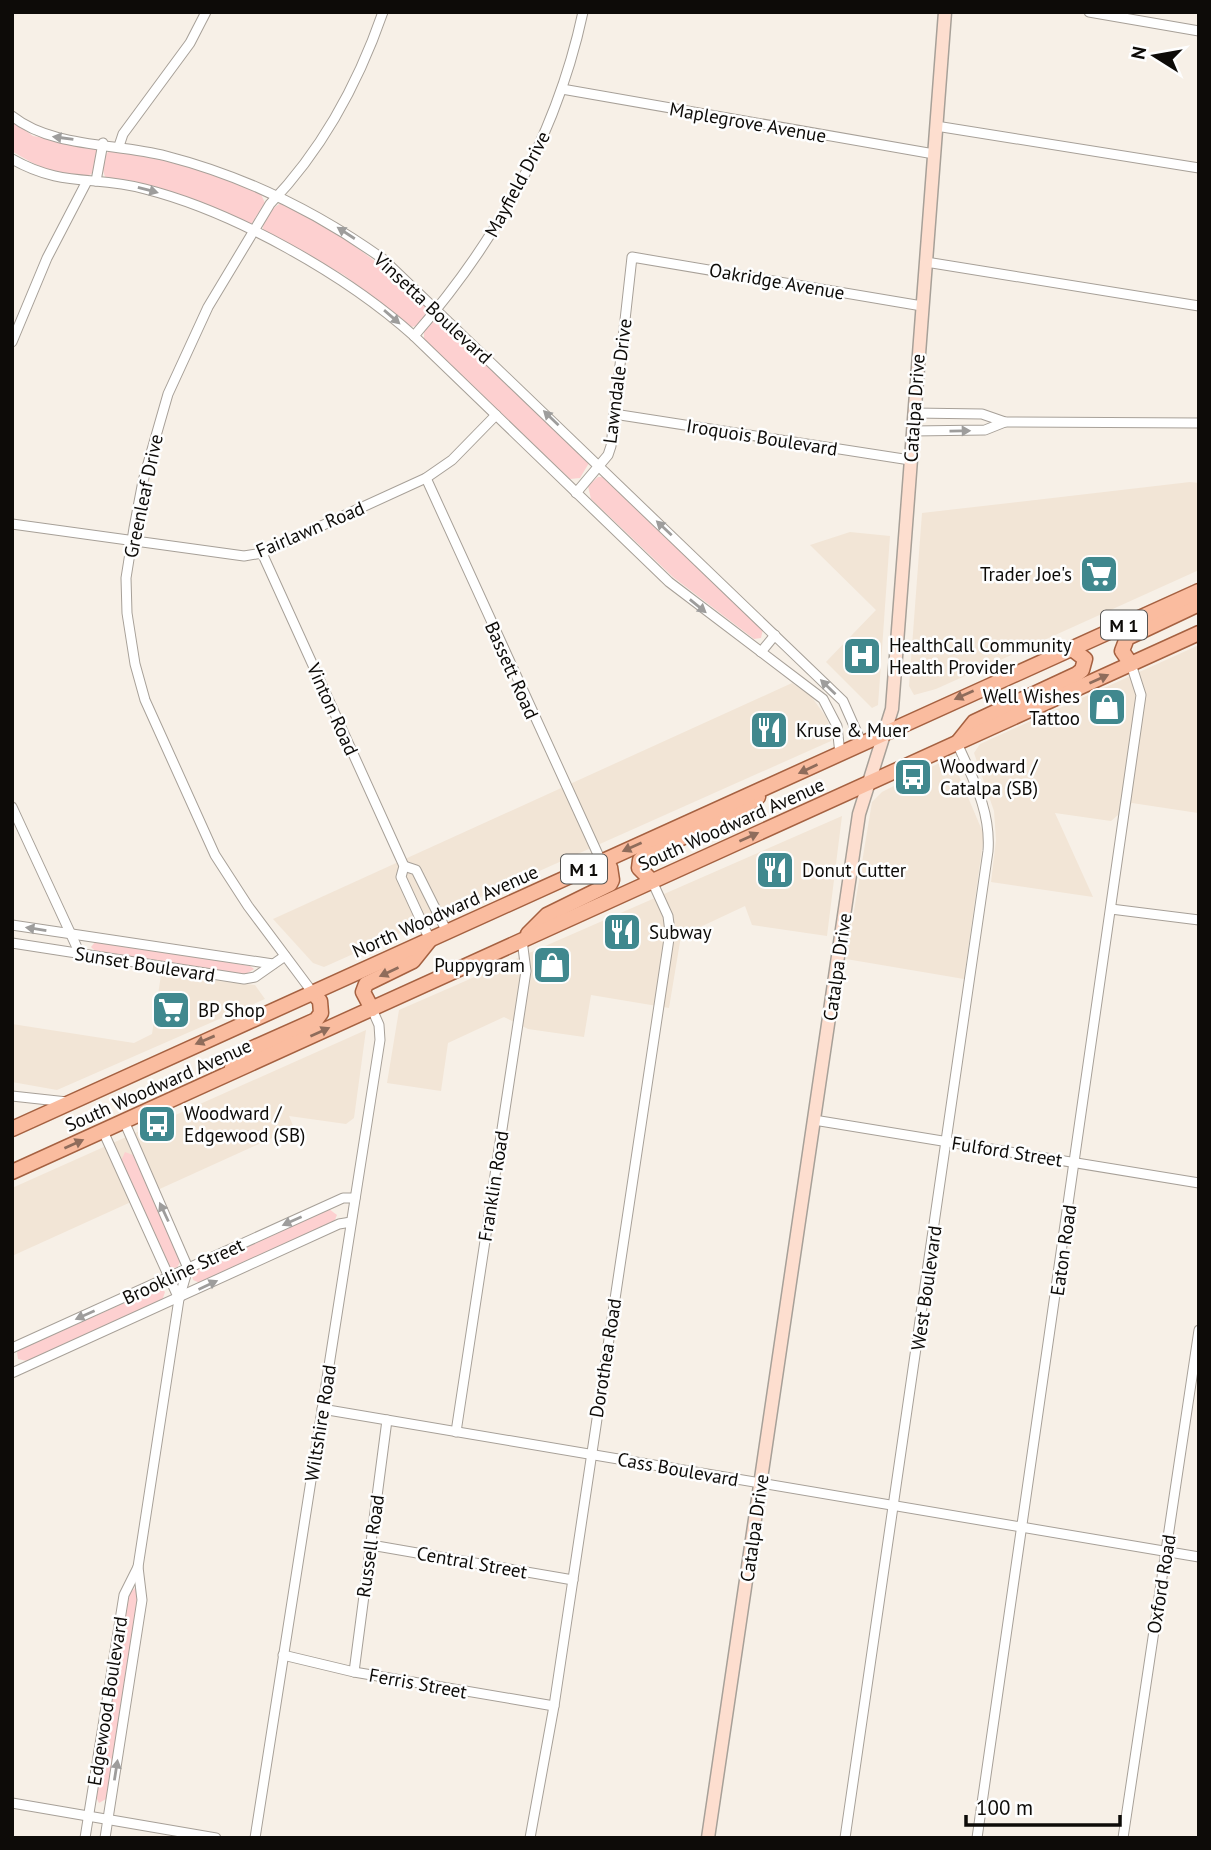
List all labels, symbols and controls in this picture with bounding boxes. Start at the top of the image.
north arrow [1120,21,1190,91]
text: N [1125,44,1151,61]
street label: Maplegrove Avenue [668,96,828,148]
street label: Mayfield Drive [479,127,555,241]
one-way arrow [52,133,74,144]
one-way arrow [138,185,160,196]
one-way arrow [337,226,355,240]
street label: Vinsetta Boulevard [368,246,497,369]
street label: Oakridge Avenue [707,257,847,305]
one-way arrow [384,309,401,324]
street label: Lawndale Drive [597,317,637,445]
street label: Catalpa Drive [898,353,930,463]
one-way arrow [542,410,559,427]
street label: Iroquois Boulevard [685,413,839,461]
one-way arrow [949,425,971,437]
street label: Greenleaf Drive [118,432,168,560]
street label: Fairlawn Road [252,495,368,563]
one-way arrow [656,521,673,537]
supermarket icon: Trader Joe's [1078,553,1120,595]
place label: Trader Joe's [980,562,1072,586]
one-way arrow [690,598,707,613]
road number: M 1 [1101,610,1147,640]
street label: Bassett Road [480,617,544,723]
place label: HealthCall Community Health Provider [889,633,1072,679]
hospital icon: HealthCall Community Health Provider [841,635,883,677]
street label: Vinton Road [302,658,364,759]
one-way arrow [1089,673,1109,684]
one-way arrow [820,679,837,695]
place label: Well Wishes Tattoo [983,684,1080,730]
shop icon: Well Wishes Tattoo [1086,686,1128,728]
one-way arrow [954,689,974,701]
restaurant icon: Kruse & Muer [748,709,790,751]
place label: Kruse & Muer [796,718,909,742]
place label: Woodward / Catalpa (SB) [940,754,1039,800]
bus stop icon: Woodward / Catalpa (SB) [892,756,934,798]
one-way arrow [798,763,818,774]
street label: South Woodward Avenue [634,772,828,876]
one-way arrow [739,831,759,843]
one-way arrow [621,842,642,853]
restaurant icon: Donut Cutter [754,849,796,891]
road number: M 1 [561,854,607,884]
place label: Donut Cutter [802,858,907,882]
street label: North Woodward Avenue [348,859,542,963]
restaurant icon: Subway [601,911,643,953]
street label: Catalpa Drive [818,911,856,1023]
place label: Subway [649,920,712,944]
one-way arrow [25,923,47,934]
street label: Sunset Boulevard [73,941,217,987]
shop icon: Puppygram [531,944,573,986]
place label: Puppygram [434,953,525,977]
one-way arrow [379,967,399,978]
supermarket icon: BP Shop [150,989,192,1031]
place label: BP Shop [198,998,265,1022]
one-way arrow [310,1026,330,1038]
street label: South Woodward Avenue [61,1033,255,1137]
one-way arrow [195,1034,215,1046]
place label: Woodward / Edgewood (SB) [184,1101,305,1147]
bus stop icon: Woodward / Edgewood (SB) [136,1103,178,1145]
street label: Franklin Road [472,1129,514,1243]
street label: Fulford Street [950,1130,1065,1172]
one-way arrow [64,1138,85,1149]
one-way arrow [158,1202,169,1223]
street label: Eaton Road [1045,1203,1081,1297]
one-way arrow [281,1216,302,1227]
street label: West Boulevard [905,1224,947,1352]
street label: Brookline Street [118,1232,248,1310]
one-way arrow [198,1279,219,1290]
street label: Dorothea Road [584,1297,626,1419]
one-way arrow [74,1310,95,1321]
street label: Wiltshire Road [299,1363,341,1483]
street label: Cass Boulevard [616,1447,740,1491]
street label: Catalpa Drive [735,1472,773,1584]
street label: Russell Road [351,1493,389,1599]
street label: Oxford Road [1141,1533,1181,1635]
street label: Central Street [415,1540,530,1584]
street label: Edgewood Boulevard [82,1615,132,1787]
street label: Ferris Street [367,1663,469,1704]
one-way arrow [111,1759,122,1781]
scale bar [966,1784,1120,1828]
text: 100 m [976,1794,1033,1821]

